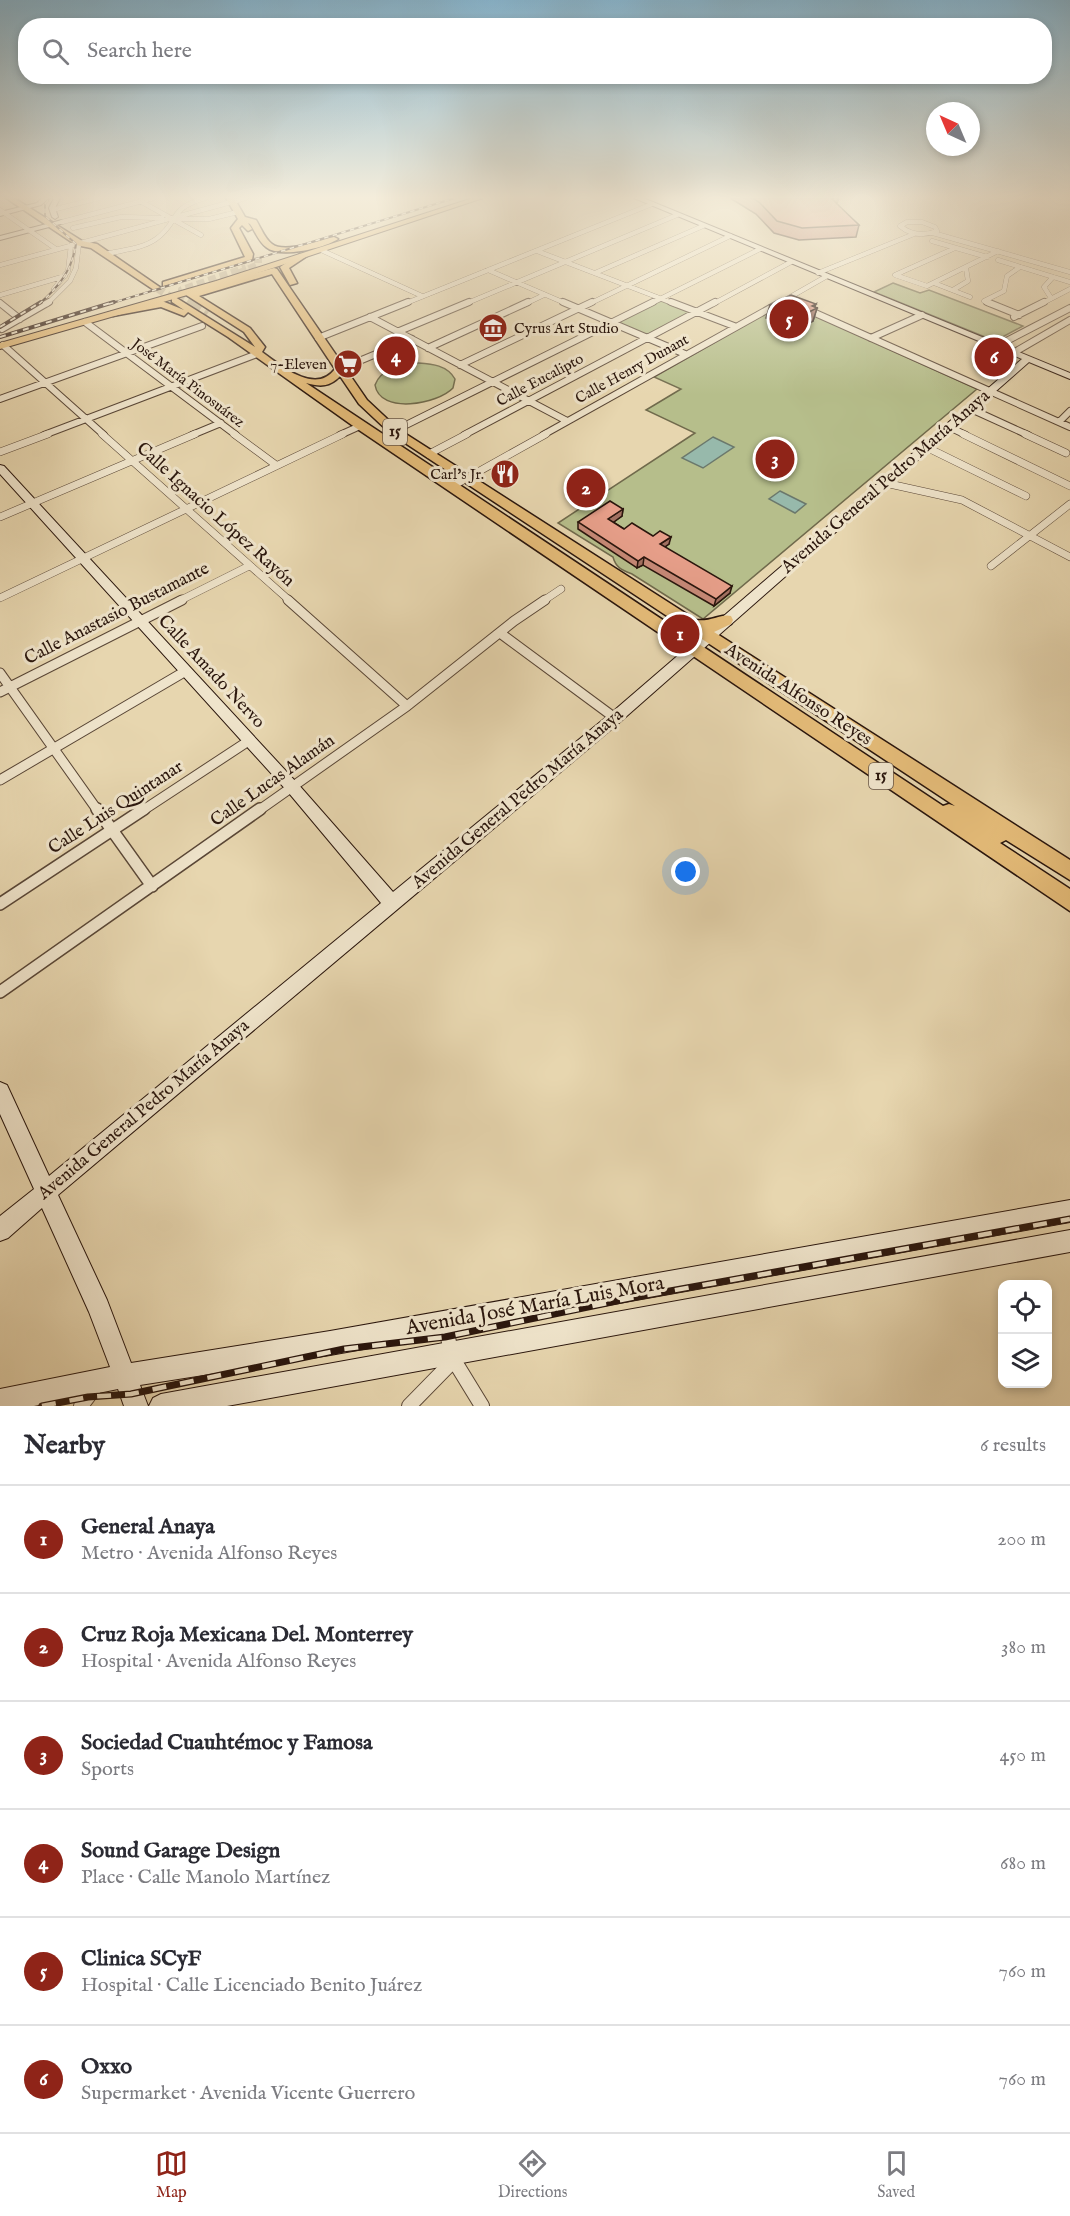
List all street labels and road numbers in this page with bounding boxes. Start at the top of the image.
street label: Calle Henry Dunant [572,330,692,408]
street label: José María Pinosuárez [126,333,248,432]
street label: Calle Eucalipto [493,349,587,411]
street label: Avenida General Pedro María Anaya [776,385,995,580]
road number: 15 [383,419,407,445]
street label: Calle Ignacio López Rayón [131,438,299,593]
street label: Calle Anastasio Bustamante [21,557,213,671]
street label: Calle Amado Nervo [152,610,270,734]
street label: Avenida Alfonso Reyes [719,638,876,751]
street label: Avenida General Pedro María Anaya [407,704,629,895]
street label: Calle Lucas Alamán [206,729,340,832]
street label: Calle Luis Quintanar [44,756,188,860]
road number: 15 [869,763,893,789]
street label: Avenida General Pedro María Anaya [33,1015,255,1206]
street label: Avenida José María Luis Mora [403,1270,667,1342]

